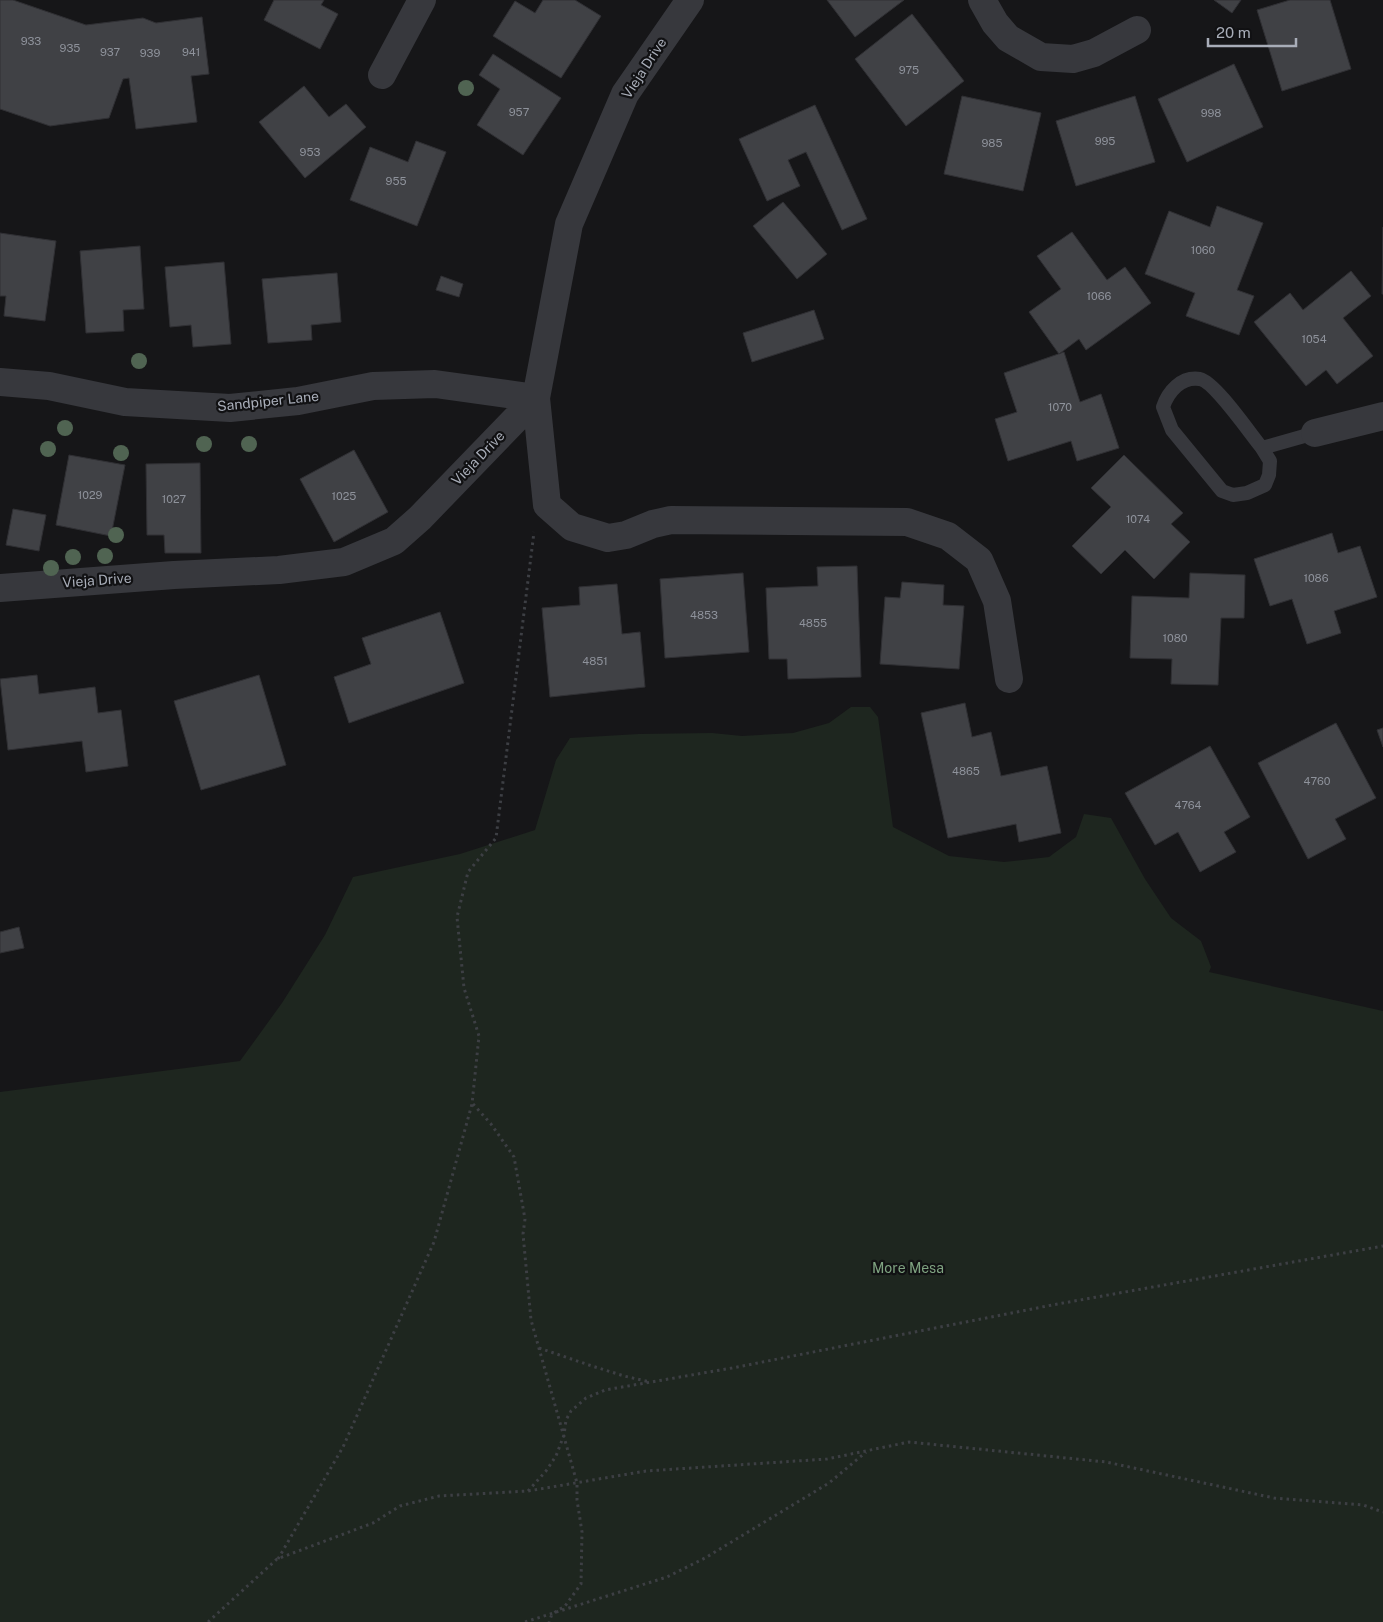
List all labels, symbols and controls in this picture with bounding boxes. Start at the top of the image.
scale bar [1208,15,1296,47]
text: 20 m [1216,24,1251,41]
house number: 933 [21,35,41,47]
street label: Vieja Drive [618,35,670,101]
house number: 935 [60,42,80,54]
house number: 937 [100,46,120,58]
house number: 941 [182,46,200,58]
house number: 939 [140,47,160,59]
house number: 975 [899,64,919,76]
house number: 957 [509,106,530,118]
house number: 998 [1201,107,1221,119]
house number: 995 [1095,135,1115,147]
house number: 985 [982,137,1002,149]
house number: 953 [300,146,320,158]
house number: 955 [386,175,406,187]
house number: 1060 [1191,244,1216,256]
house number: 1066 [1087,290,1112,302]
house number: 1054 [1301,333,1327,345]
street label: Sandpiper Lane [216,388,320,414]
house number: 1070 [1048,401,1072,413]
street label: Vieja Drive [448,428,508,488]
house number: 1029 [78,489,102,501]
house number: 1025 [332,490,356,502]
house number: 1027 [162,493,187,505]
house number: 1074 [1126,513,1150,525]
street label: Vieja Drive [62,570,132,590]
house number: 1086 [1303,572,1329,584]
house number: 4853 [690,609,718,621]
house number: 4855 [799,617,827,629]
house number: 1080 [1163,632,1188,644]
house number: 4851 [582,655,608,667]
house number: 4865 [952,765,980,777]
house number: 4760 [1304,775,1331,787]
house number: 4764 [1174,799,1202,811]
park label: More Mesa [872,1260,944,1276]

